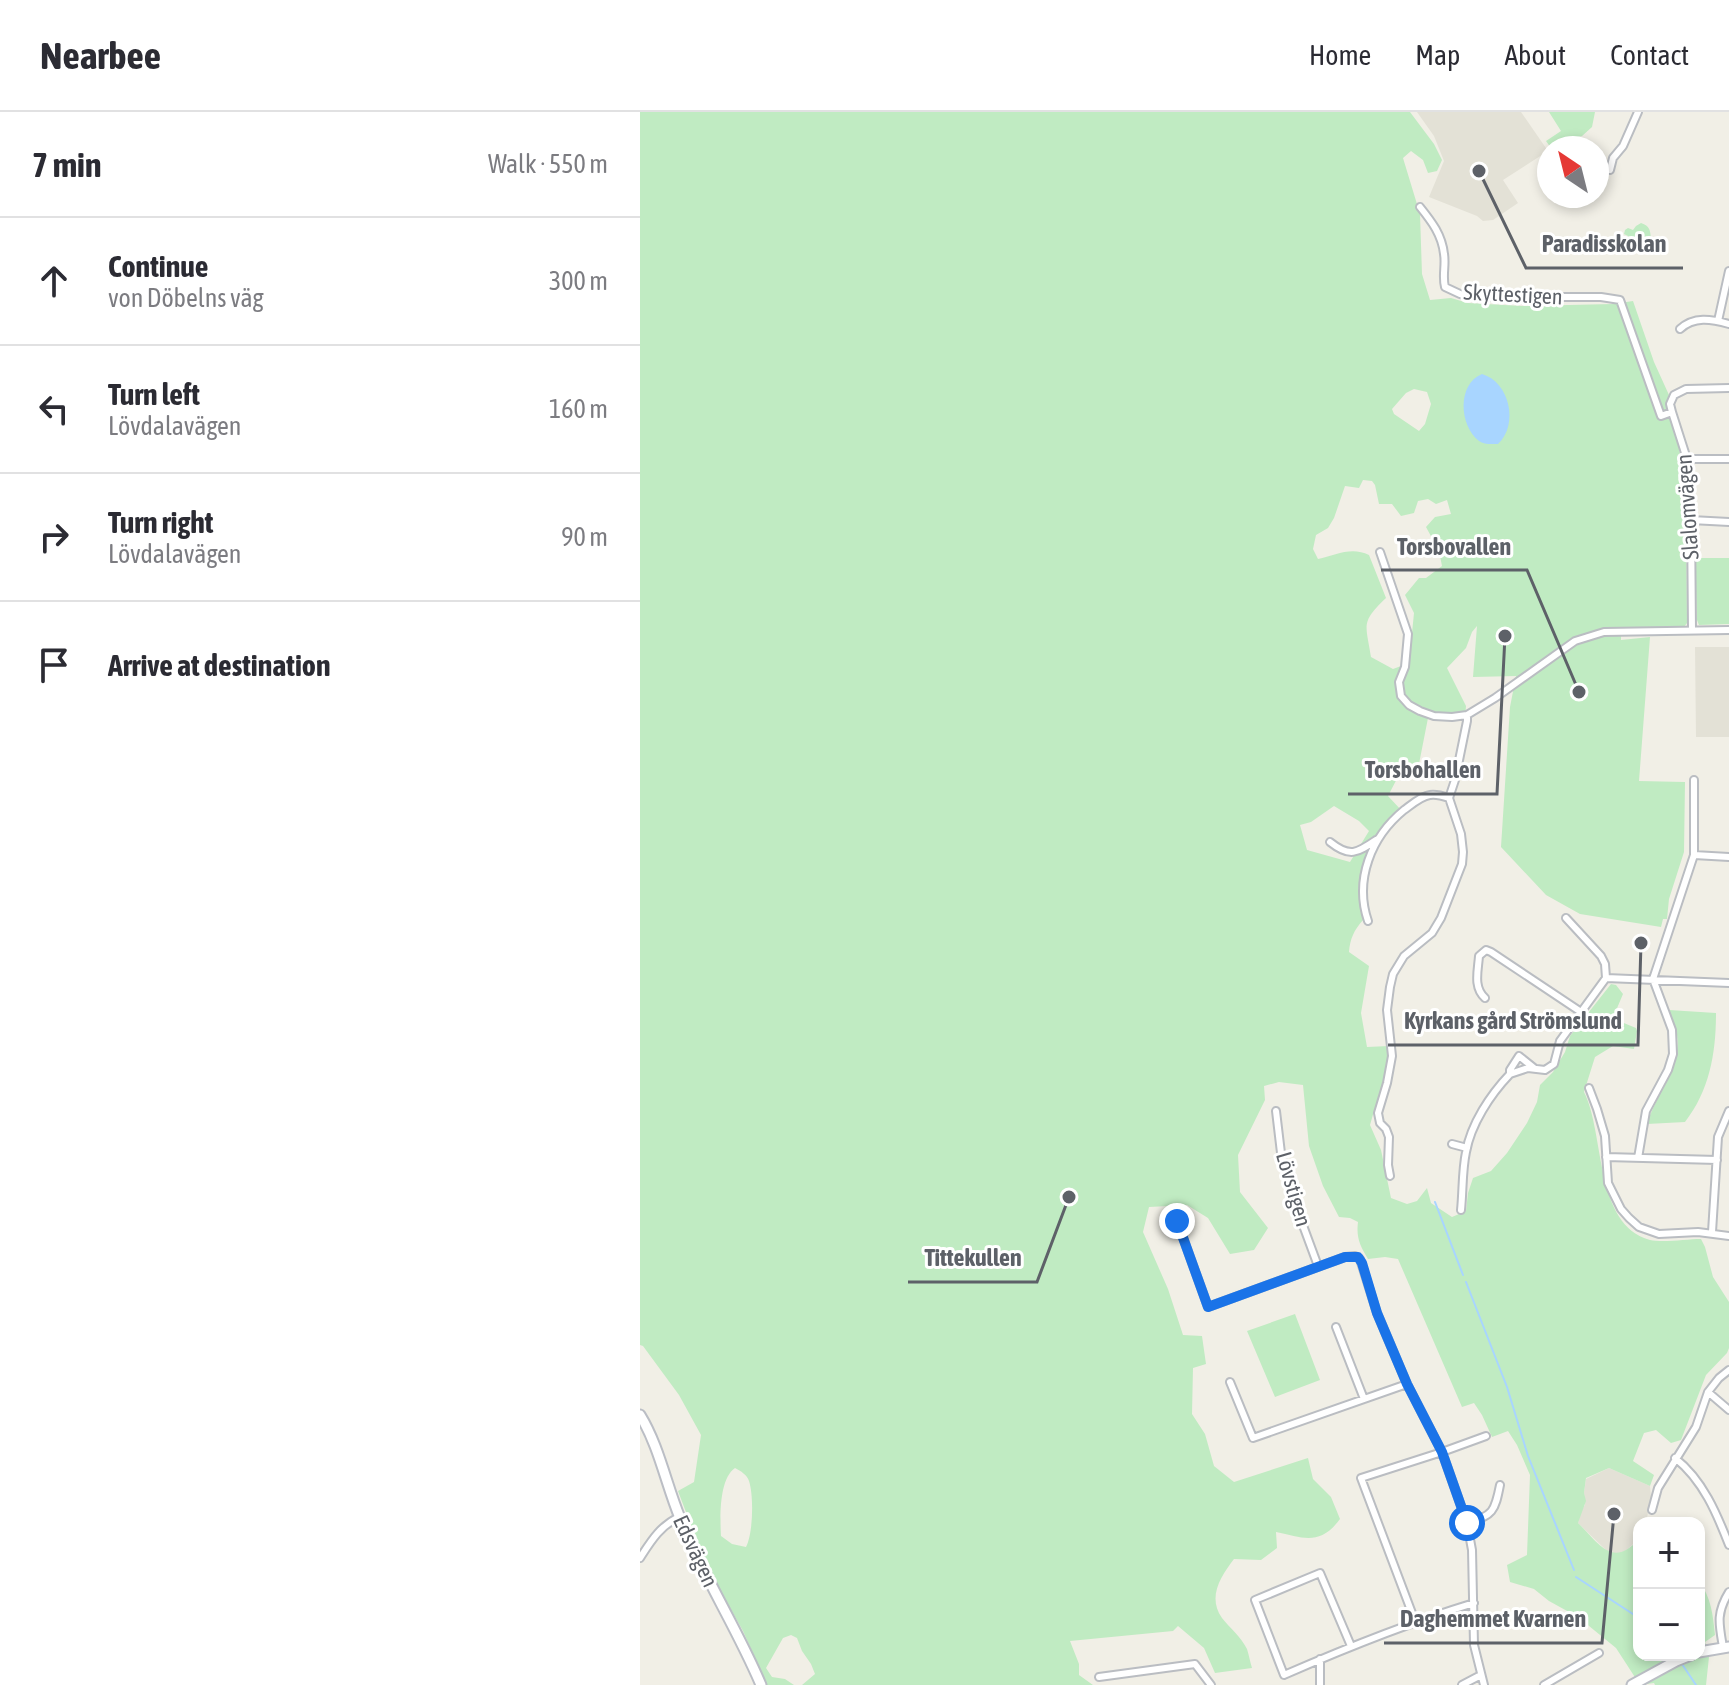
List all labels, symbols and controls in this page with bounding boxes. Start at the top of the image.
text: Nearbee [40,34,161,77]
text: Home [1309,39,1371,71]
text: Map [1415,39,1460,71]
text: About [1504,39,1566,71]
text: Contact [1610,39,1689,71]
north arrow [1537,136,1609,208]
text: 7 min [32,145,101,184]
text: Walk · 550 m [488,149,608,179]
callout: Paradisskolan [1526,220,1683,268]
text: Paradisskolan [1542,230,1666,257]
text: Continue [108,249,208,283]
icon: ahead [32,259,76,303]
text: 300 m [549,266,608,296]
street label: Skyttestigen [1463,278,1563,310]
text: von Döbelns väg [108,283,264,313]
text: Turn left [108,377,200,411]
icon: left [32,387,76,431]
text: 160 m [549,394,608,424]
text: Lövdalavägen [108,411,241,441]
street label: Slalomvägen [1670,453,1704,561]
text: Turn right [108,505,214,539]
icon: right [32,515,76,559]
text: 90 m [561,522,608,552]
callout: Torsbovallen [1381,522,1527,570]
text: Torsbovallen [1397,533,1511,560]
text: Lövdalavägen [108,539,241,569]
icon: arrive [32,643,76,687]
text: Arrive at destination [108,648,330,682]
callout: Torsbohallen [1348,746,1497,794]
text: Torsbohallen [1365,756,1481,783]
callout: Kyrkans gård Strömslund [1388,997,1638,1045]
text: Kyrkans gård Strömslund [1404,1007,1622,1034]
street label: Lövstigen [1271,1149,1317,1229]
route end [1159,1203,1195,1239]
callout: Tittekullen [908,1234,1037,1282]
text: Tittekullen [924,1244,1022,1271]
route start [1449,1505,1485,1541]
street label: Edsvägen [668,1511,724,1591]
map controls [1633,1517,1705,1661]
button: + [1633,1517,1705,1589]
button: − [1633,1589,1705,1661]
callout: Daghemmet Kvarnen [1384,1595,1602,1643]
text: Daghemmet Kvarnen [1400,1605,1586,1632]

